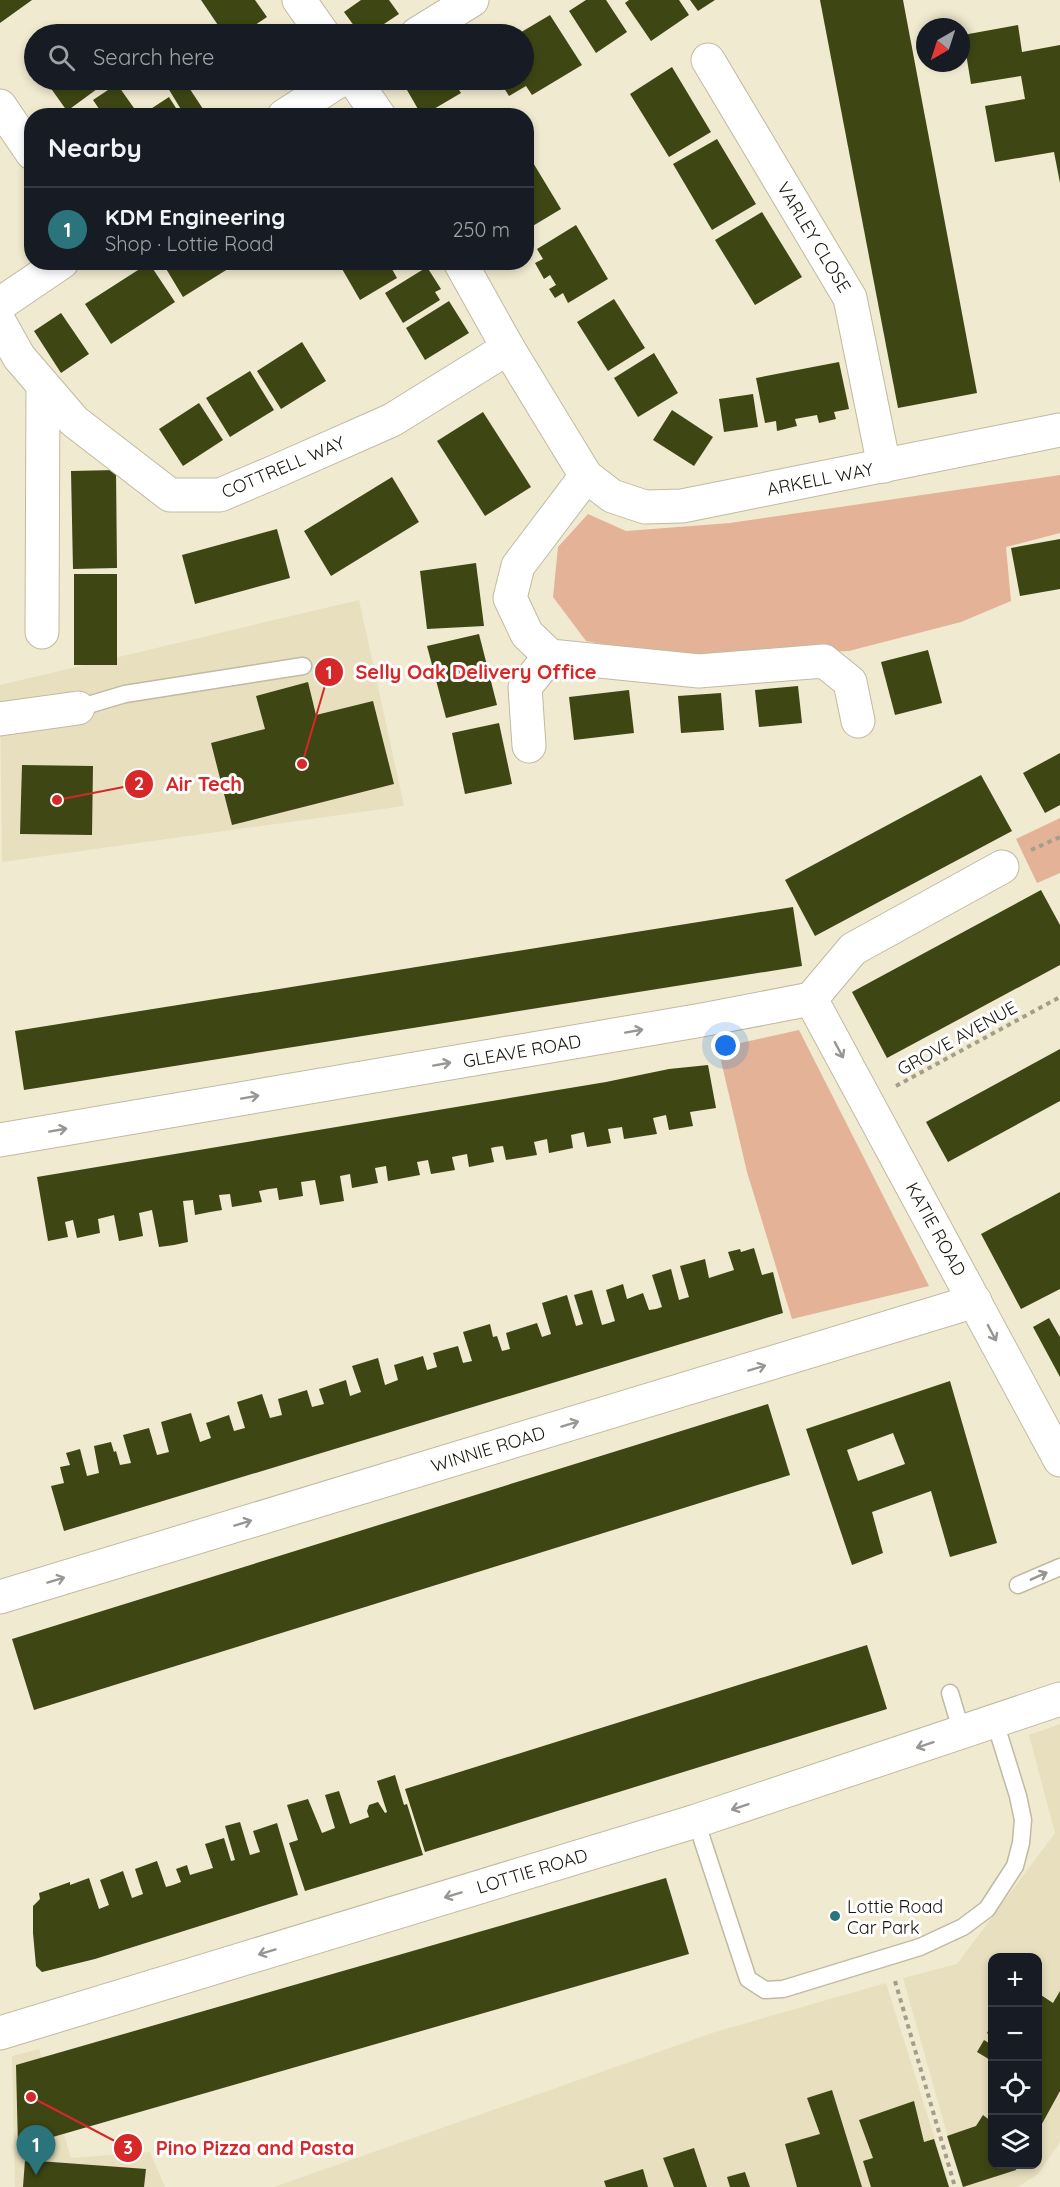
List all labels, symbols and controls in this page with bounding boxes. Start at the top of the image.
north arrow [916,18,970,72]
search box [24,24,534,90]
icon: search [45,41,78,74]
text: Search here [93,43,214,71]
text: Nearby [48,131,142,164]
street label: VARLEY CLOSE [772,177,856,297]
text: KDM Engineering [105,203,285,231]
text: 1 [64,217,71,242]
text: 250 m [452,217,510,242]
text: Shop · Lottie Road [105,231,274,256]
street label: COTTRELL WAY [218,431,348,503]
street label: ARKELL WAY [765,457,875,501]
callout: Selly Oak Delivery Office [314,653,609,691]
text: Selly Oak Delivery Office [355,659,597,684]
text: 1 [325,661,333,684]
callout: Air Tech [124,765,254,803]
text: Air Tech [166,771,242,796]
text: 2 [134,772,144,795]
street label: GROVE AVENUE [893,996,1021,1080]
one-way arrow [624,1026,644,1037]
street label: GLEAVE ROAD [461,1029,583,1073]
your location [711,1031,740,1060]
one-way arrow [834,1041,845,1059]
one-way arrow [432,1059,451,1070]
one-way arrow [239,1092,259,1103]
one-way arrow [47,1125,67,1136]
street label: KATIE ROAD [901,1178,971,1280]
one-way arrow [987,1323,998,1341]
one-way arrow [747,1362,766,1373]
one-way arrow [560,1418,579,1429]
street label: WINNIE ROAD [428,1421,548,1477]
one-way arrow [233,1517,252,1528]
one-way arrow [1029,1570,1047,1581]
one-way arrow [46,1574,65,1585]
one-way arrow [916,1740,935,1751]
one-way arrow [731,1802,750,1813]
street label: LOTTIE ROAD [474,1843,590,1899]
one-way arrow [444,1890,463,1901]
place label: Lottie Road Car Park [847,1895,943,1939]
marker: Lottie Road Car Park [828,1909,842,1923]
one-way arrow [258,1947,277,1958]
map controls [988,1953,1042,2169]
button: + [988,1953,1042,2007]
button: − [988,2007,1042,2061]
button: locate [988,2061,1042,2115]
button: layers [988,2115,1042,2169]
pin: 1 [16,2126,56,2175]
callout: Pino Pizza and Pasta [113,2129,366,2167]
text: Pino Pizza and Pasta [156,2135,354,2160]
text: 3 [123,2136,133,2159]

